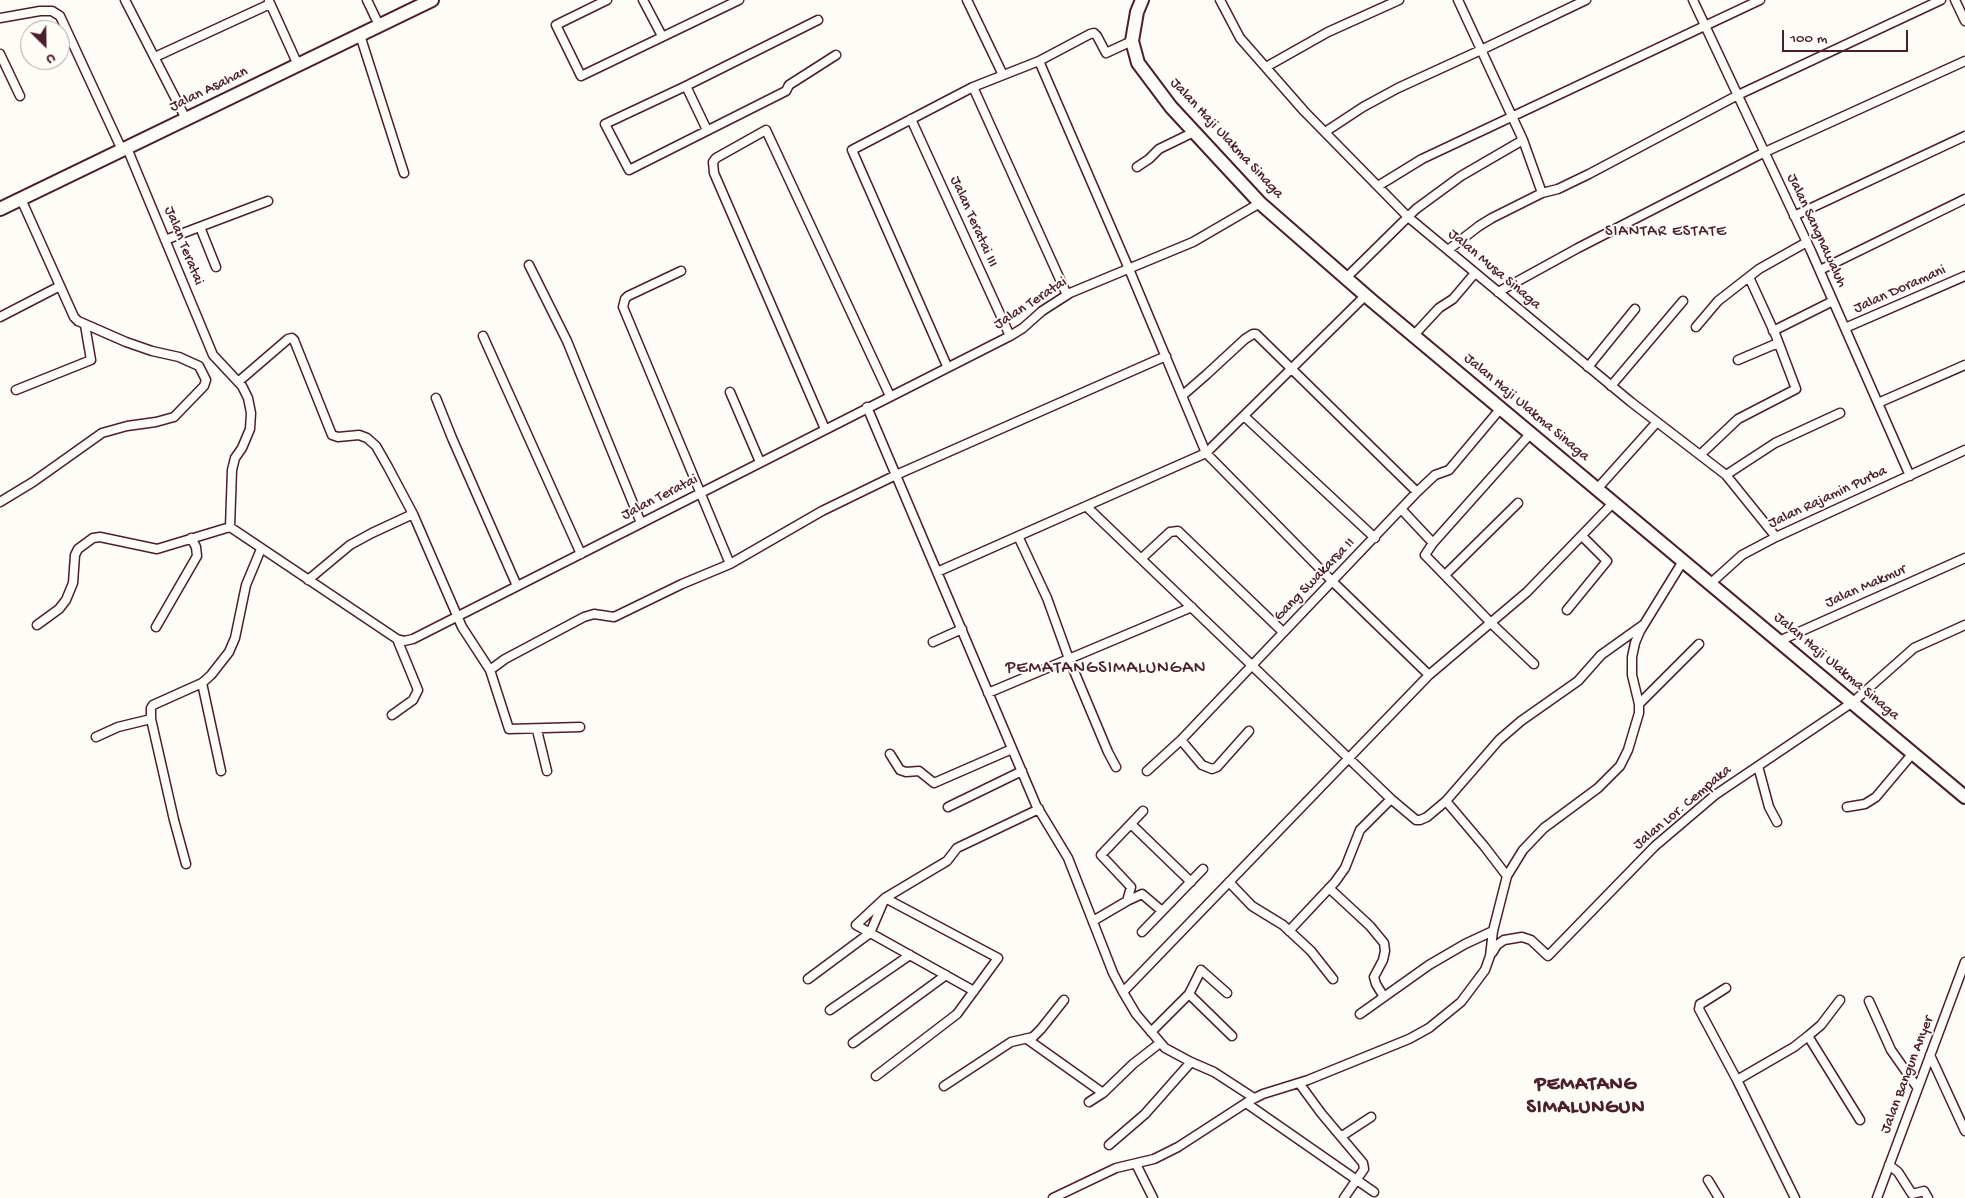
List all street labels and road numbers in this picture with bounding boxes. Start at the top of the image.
street label: Jalan Asahan [167,63,251,117]
street label: Jalan Haji Ulakma Sinaga [1165,75,1287,203]
street label: Jalan Sangnawaluh [1782,171,1850,291]
street label: Jalan Teratai III [945,174,1001,270]
street label: Jalan Teratai [159,204,207,288]
street label: Jalan Musa Sinaga [1444,226,1544,314]
street label: Jalan Doramani [1851,262,1949,318]
street label: Jalan Teratai [991,274,1071,334]
street label: Jalan Haji Ulakma Sinaga [1459,350,1593,466]
street label: Jalan Rajamin Purba [1766,463,1890,533]
street label: Jalan Teratai [619,471,701,525]
street label: Gang Swakarsa II [1271,535,1359,625]
street label: Jalan Makmur [1823,561,1909,613]
street label: Jalan Haji Ulakma Sinaga [1769,609,1903,725]
street label: Jalan Lor. Cempaka [1630,762,1736,854]
street label: Jalan Bangun Anyer [1877,1014,1939,1136]

